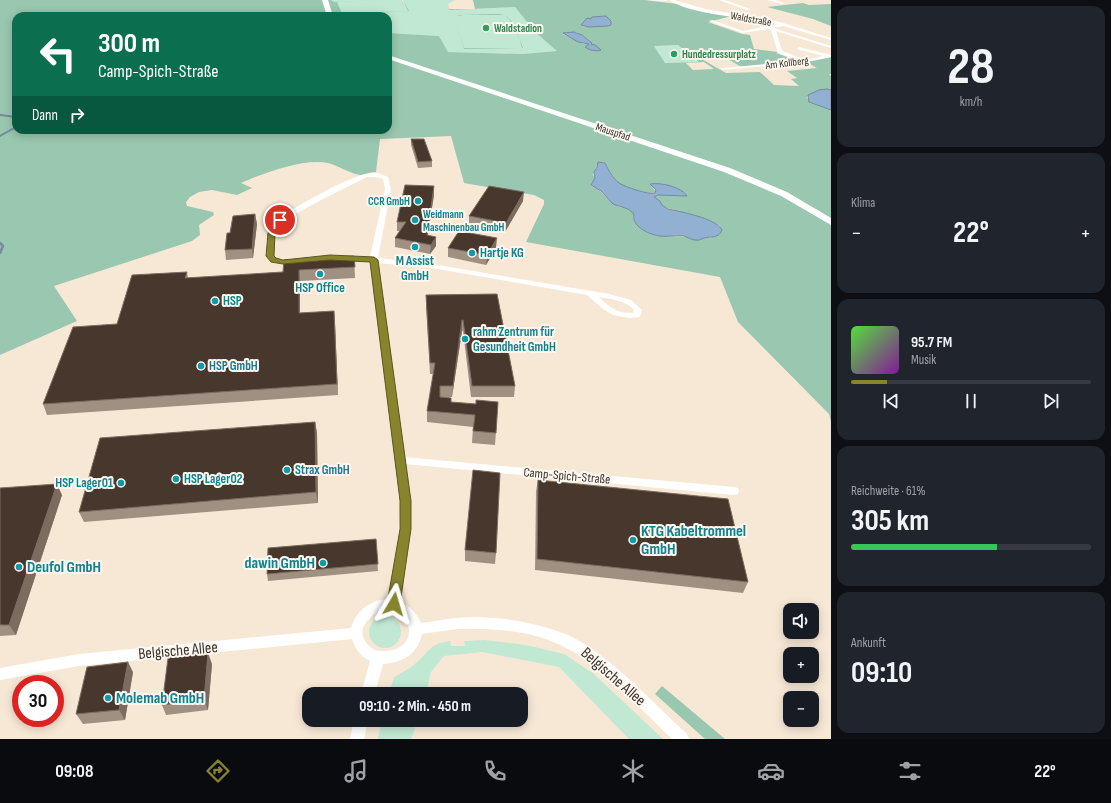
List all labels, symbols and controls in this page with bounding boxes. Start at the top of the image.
street label: Waldstraße [730,9,772,29]
place label: Waldstadion [494,22,542,35]
marker: Waldstadion [481,23,491,33]
text: 300 m [98,27,160,60]
icon: left [32,28,84,80]
text: 28 [947,36,995,99]
place label: Hundedressurplatz [682,48,757,61]
marker: Hundedressurplatz [669,49,679,59]
street label: Am Kollberg [764,54,810,72]
text: Camp-Spich-Straße [98,61,219,82]
text: km/h [960,94,982,110]
icon: right [66,104,88,126]
text: Dann [32,106,58,125]
street label: Mauspfad [594,120,632,144]
place label: CCR GmbH [368,195,410,208]
text: Klima [851,195,875,211]
marker: CCR GmbH [413,196,423,206]
pin [263,203,297,237]
place label: Weidmann Maschinenbau GmbH [423,208,505,234]
icon: arrive [269,209,291,231]
marker: Weidmann Maschinenbau GmbH [410,215,420,225]
text: 22° [953,215,989,251]
text: − [851,220,862,247]
text: + [1080,220,1091,247]
marker: M Assist GmbH [410,242,420,252]
place label: Hartje KG [480,245,524,261]
marker: Hartje KG [467,248,477,258]
place label: M Assist GmbH [396,253,435,284]
marker: HSP Office [315,269,325,279]
place label: HSP Office [295,280,345,296]
place label: HSP [223,293,242,309]
marker: HSP [210,296,220,306]
place label: rahm Zentrum für Gesundheit GmbH [473,324,556,355]
text: 95.7 FM [911,333,952,352]
marker: rahm Zentrum für Gesundheit GmbH [460,334,470,344]
text: Musik [911,352,936,368]
place label: HSP GmbH [209,358,258,374]
marker: HSP GmbH [196,361,206,371]
icon: previous [880,390,902,412]
icon: pause [960,390,982,412]
icon: next [1040,390,1062,412]
place label: Strax GmbH [295,462,350,478]
street label: Camp-Spich-Straße [523,464,611,488]
marker: Strax GmbH [282,465,292,475]
place label: HSP Lager02 [184,471,243,487]
marker: HSP Lager02 [171,474,181,484]
place label: HSP Lager01 [55,475,113,491]
marker: HSP Lager01 [116,478,126,488]
text: Reichweite · 61% [851,483,926,499]
text: 305 km [851,503,929,539]
place label: KTG Kabeltrommel GmbH [641,522,746,559]
marker: KTG Kabeltrommel GmbH [628,535,638,545]
place label: dawin GmbH [245,554,315,573]
place label: Deufol GmbH [27,558,101,577]
marker: dawin GmbH [318,558,328,568]
marker: Deufol GmbH [14,562,24,572]
position arrow [373,583,415,625]
map controls [783,603,819,727]
button: sound [783,603,819,639]
text: Ankunft [851,635,886,651]
street label: Belgische Allee [137,638,219,664]
street label: Belgische Allee [577,644,649,710]
button: + [783,647,819,683]
text: 09:10 [851,655,912,691]
speed limit sign: 30 [12,675,64,727]
place label: Molemab GmbH [116,689,204,708]
button: − [783,691,819,727]
marker: Molemab GmbH [103,693,113,703]
text: 09:10 · 2 Min. · 450 m [359,697,471,716]
icon: directions [204,757,232,785]
icon: music [342,757,370,785]
icon: phone [481,757,509,785]
icon: climate [619,757,647,785]
icon: car [757,757,785,785]
icon: filters [896,757,924,785]
text: 09:08 [55,761,93,782]
text: 22° [1034,761,1056,782]

